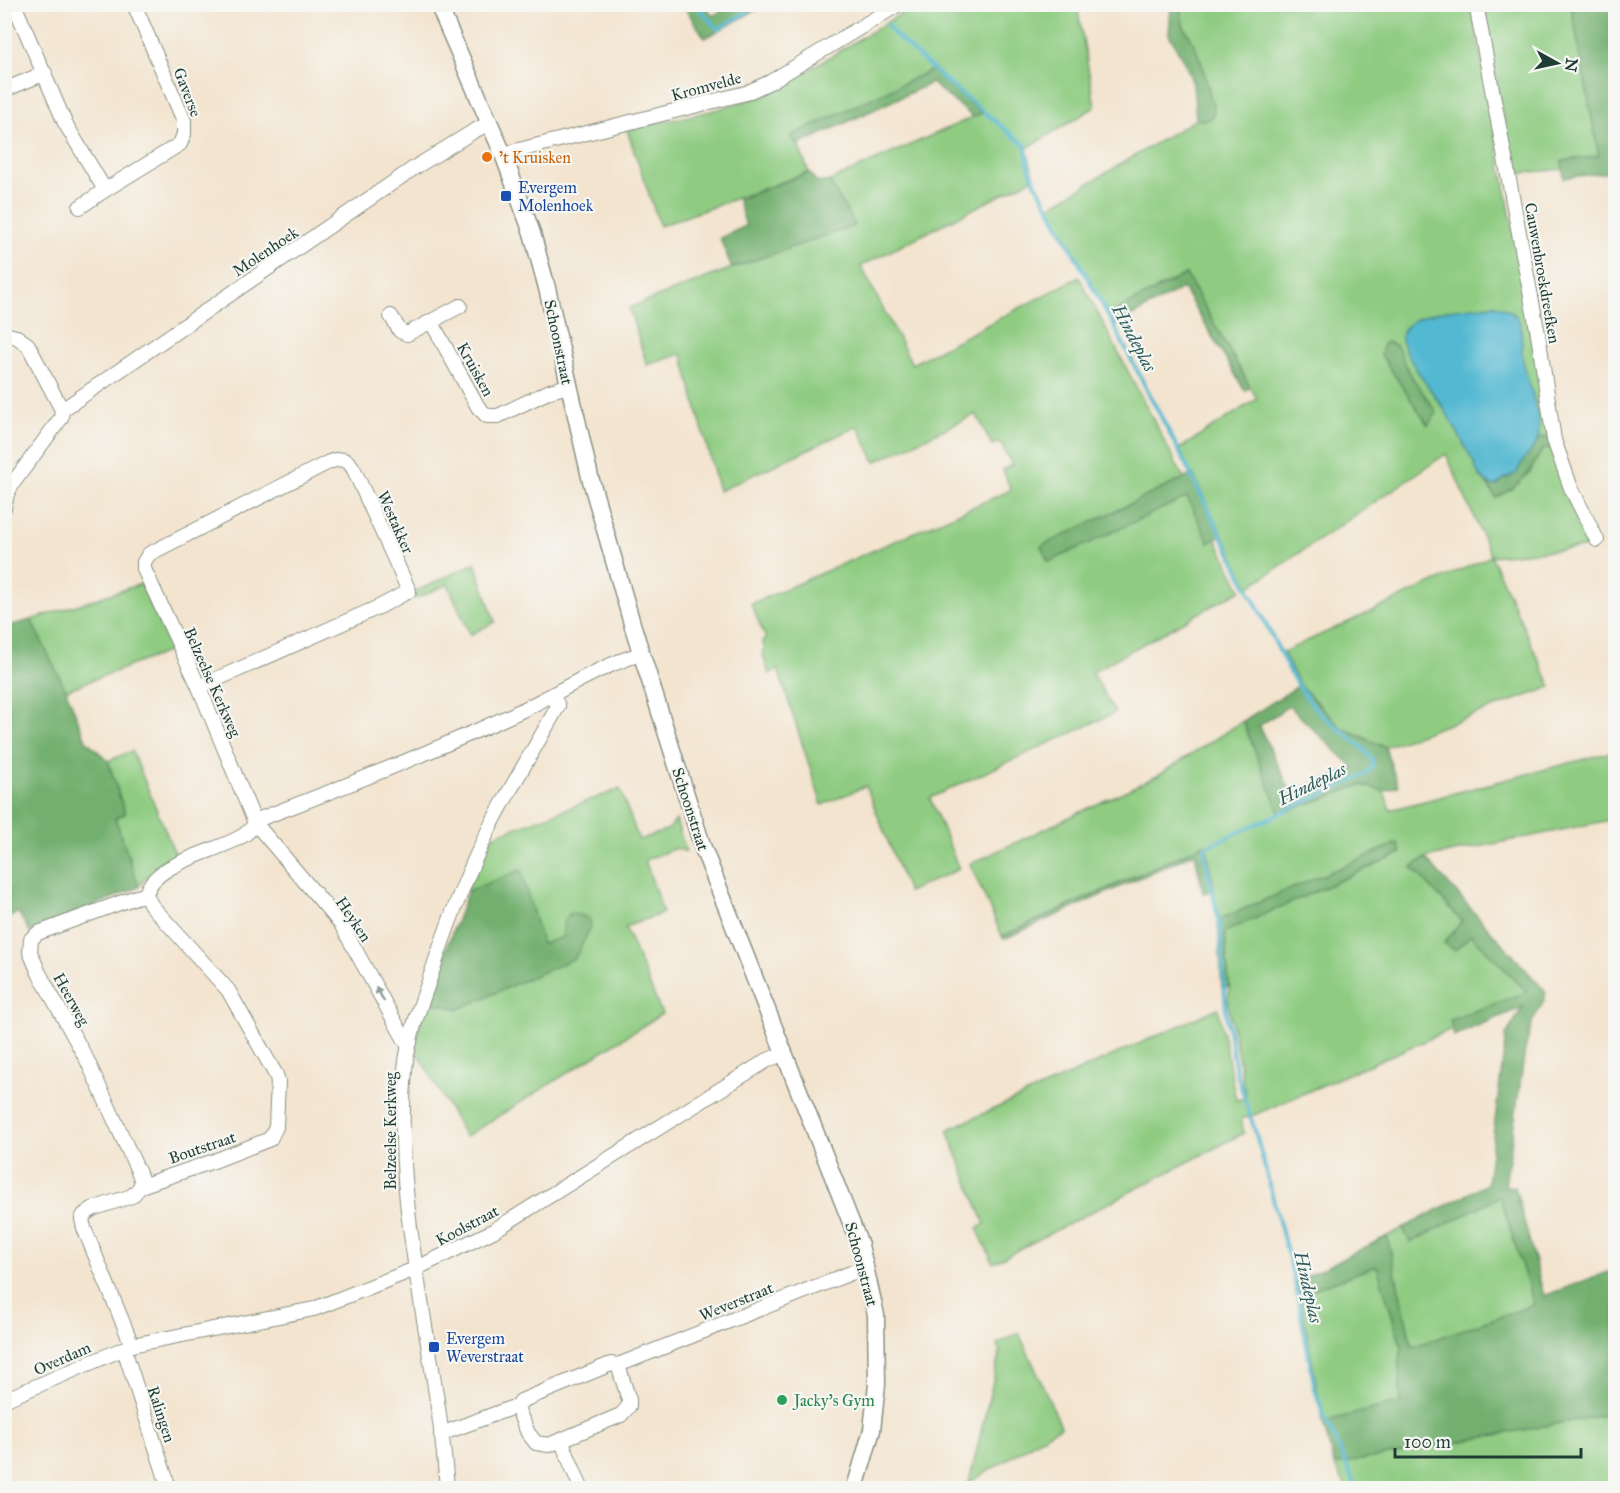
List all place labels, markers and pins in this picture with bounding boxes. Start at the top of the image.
place label: 't Kruisken [499,148,571,167]
marker: 't Kruisken [480,150,494,164]
place label: Evergem Molenhoek [518,178,594,215]
marker: Evergem Molenhoek [499,189,513,203]
place label: Evergem Weverstraat [446,1329,524,1366]
marker: Evergem Weverstraat [427,1340,441,1354]
place label: Jacky's Gym [792,1391,875,1411]
marker: Jacky's Gym [775,1393,789,1407]

